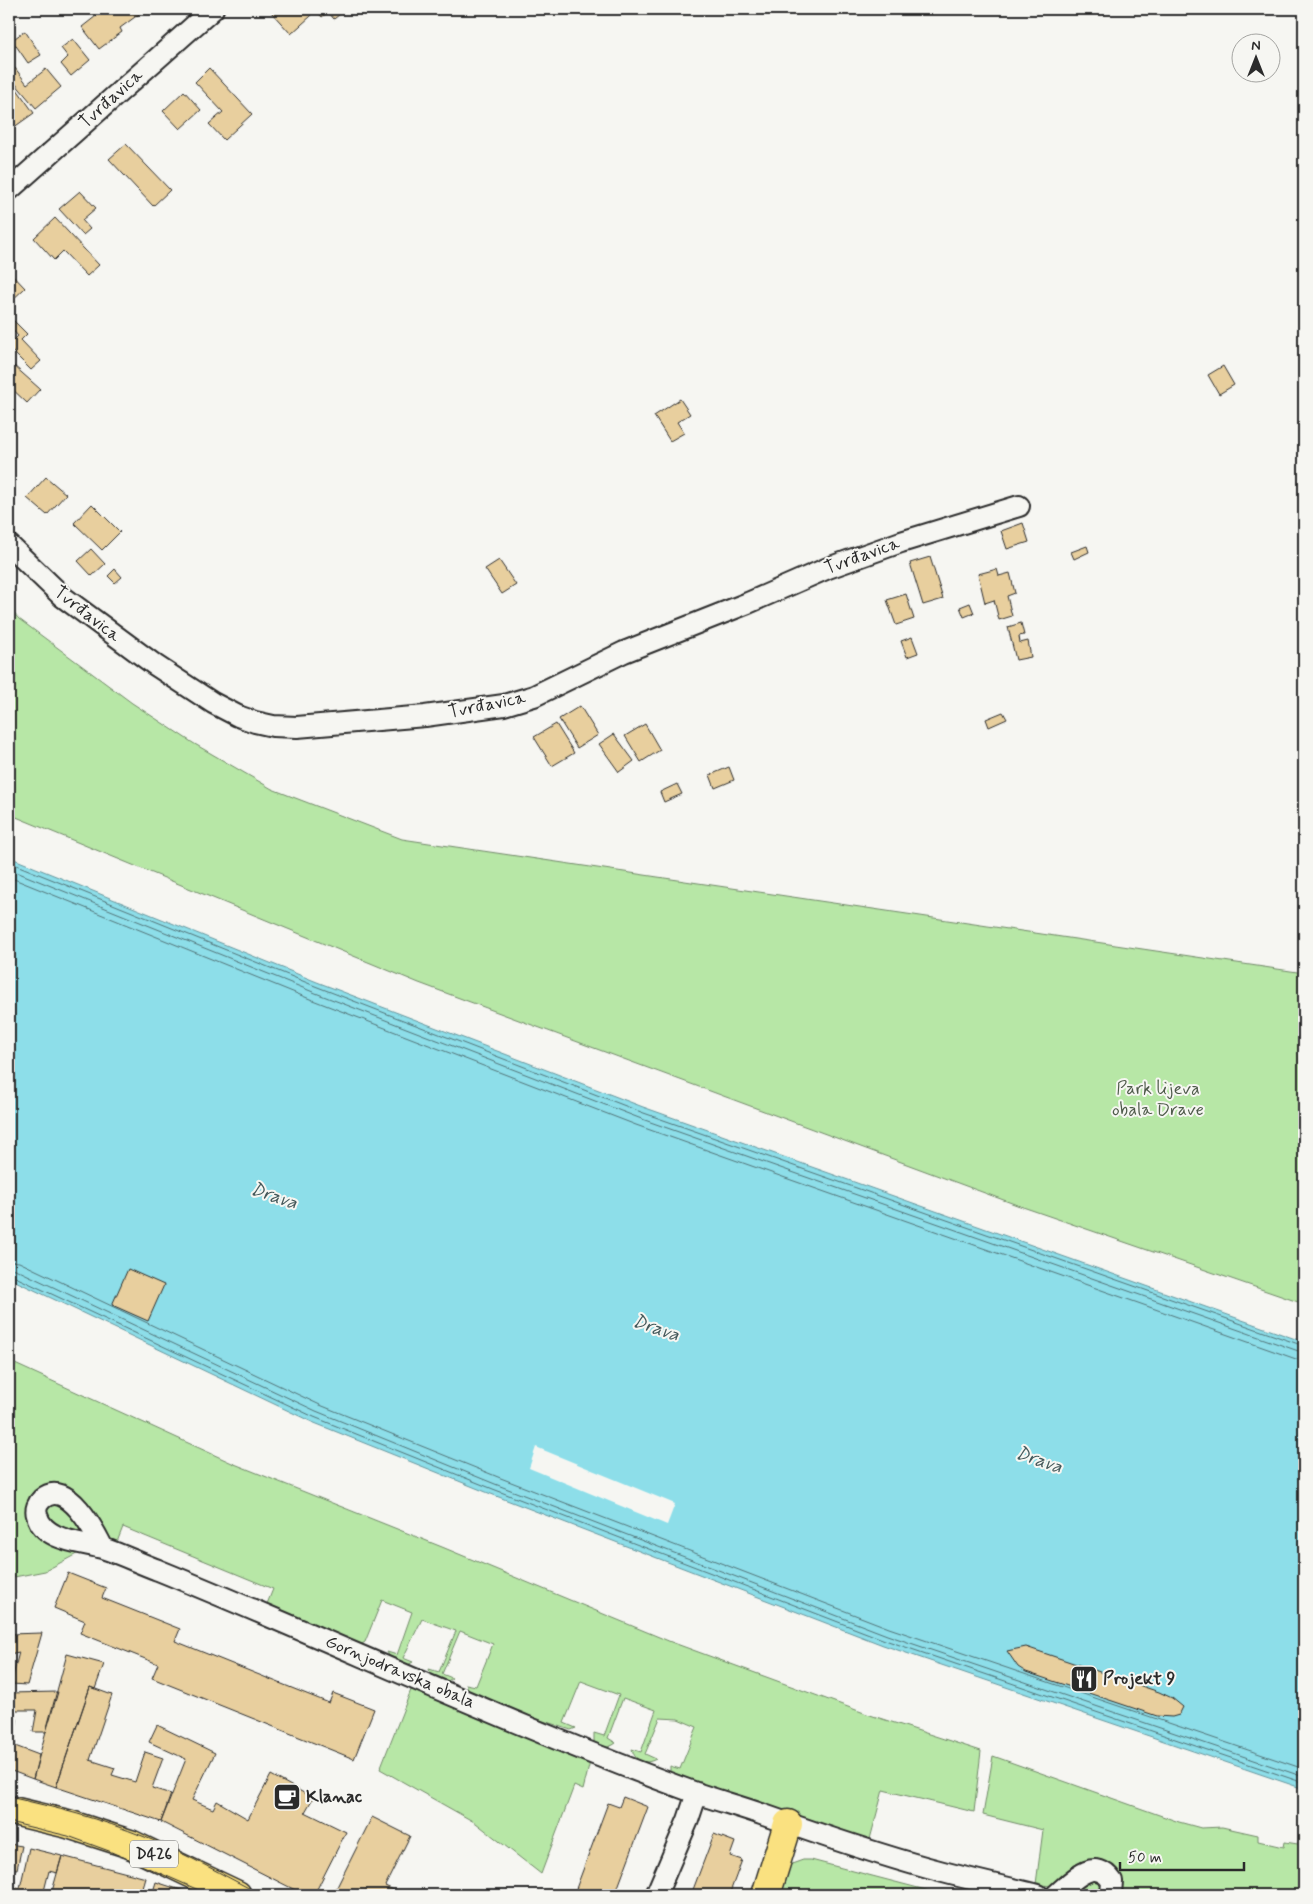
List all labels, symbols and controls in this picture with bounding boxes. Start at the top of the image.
north arrow [1230,32,1280,82]
text: N [1251,37,1261,55]
street label: Tvrđavica [74,64,148,134]
street label: Tvrđavica [821,531,903,581]
street label: Tvrđavica [49,580,125,648]
street label: Tvrđavica [446,686,528,724]
park label: Park lijeva obala Drave [1112,1077,1204,1122]
water label: Drava [247,1176,301,1216]
water label: Drava [629,1308,683,1348]
water label: Drava [1012,1440,1066,1480]
street label: Gornjodravska obala [321,1630,479,1714]
restaurant icon: Projekt 9 [1069,1664,1099,1694]
place label: Projekt 9 [1103,1667,1176,1691]
cafe icon: Klanac [272,1782,302,1812]
place label: Klanac [306,1785,363,1809]
scale bar [1120,1839,1244,1871]
road number: D426 [130,1840,178,1868]
text: 50 m [1128,1848,1162,1868]

